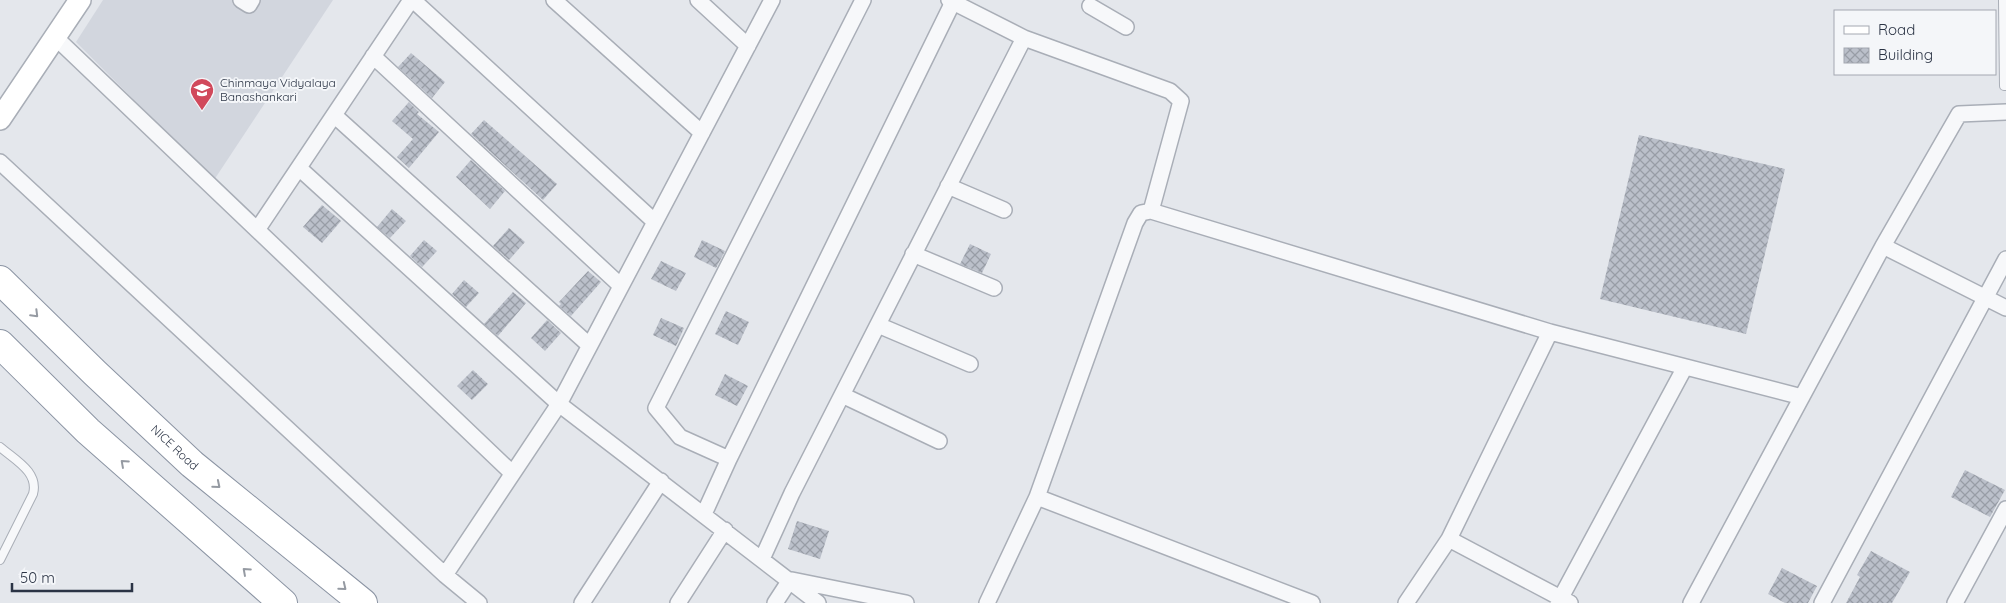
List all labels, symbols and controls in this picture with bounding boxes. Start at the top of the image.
legend [1834,10,1996,75]
text: Road [1878,20,1915,39]
text: Building [1878,45,1933,64]
place label: Chinmaya Vidyalaya Banashankari [220,75,336,104]
school or university icon: Chinmaya Vidyalaya Banashankari [189,77,215,111]
one-way arrow [29,308,38,317]
street label: NICE Road [148,421,202,473]
one-way arrow [121,460,130,469]
one-way arrow [212,479,221,488]
scale bar [12,560,132,592]
text: 50 m [20,568,55,587]
one-way arrow [242,568,251,577]
one-way arrow [337,582,346,590]

